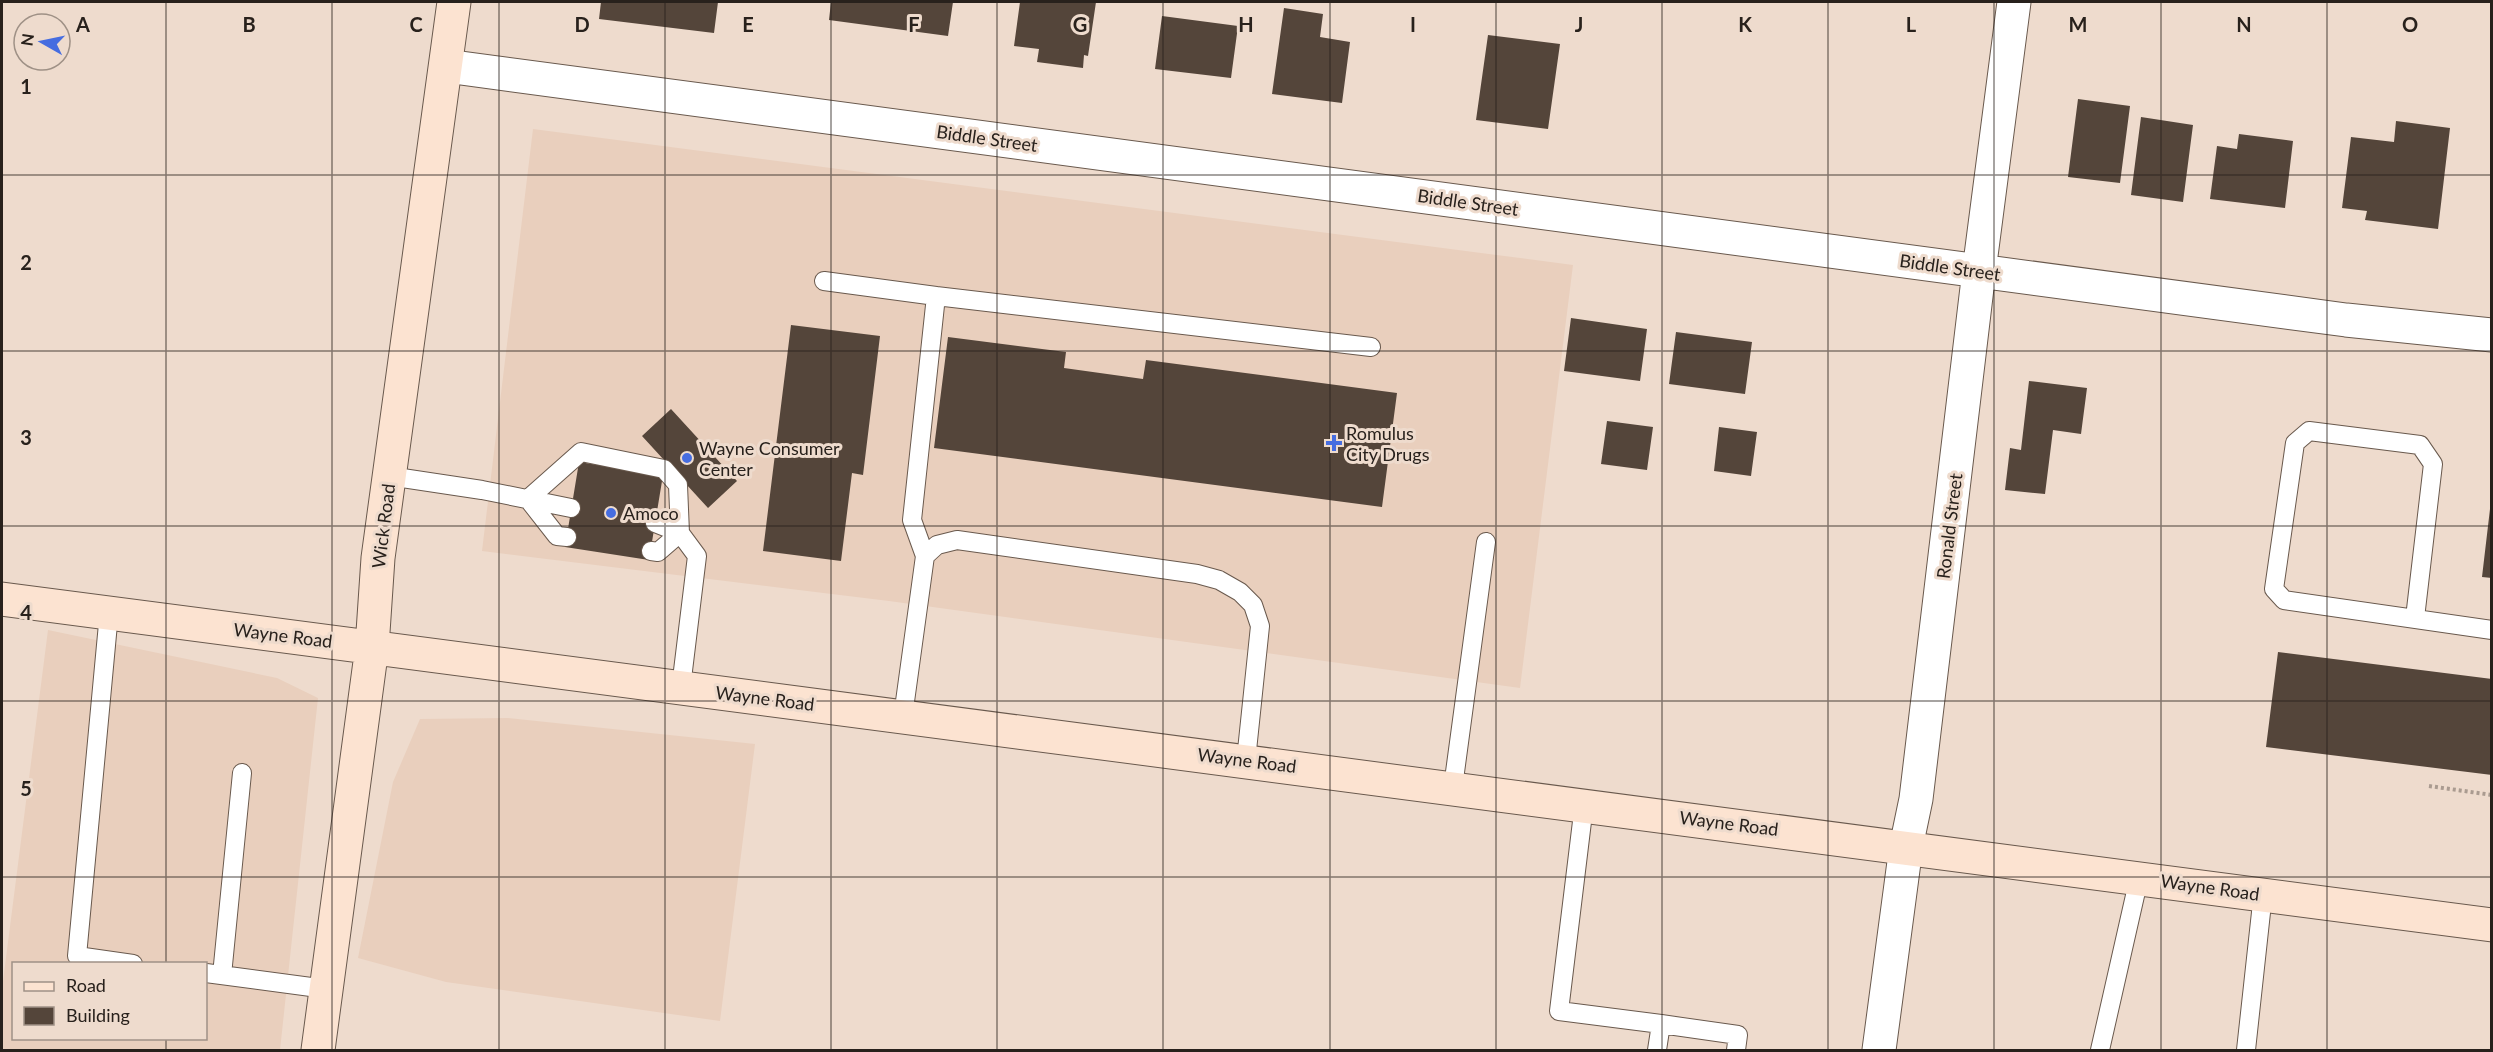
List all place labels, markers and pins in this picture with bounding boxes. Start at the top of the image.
place label: Romulus City Drugs [1346,422,1430,465]
marker: Romulus City Drugs [1327,436,1341,450]
place label: Wayne Consumer Center [699,437,840,480]
marker: Wayne Consumer Center [680,451,694,465]
place label: Amoco [623,502,679,524]
marker: Amoco [604,506,618,520]

